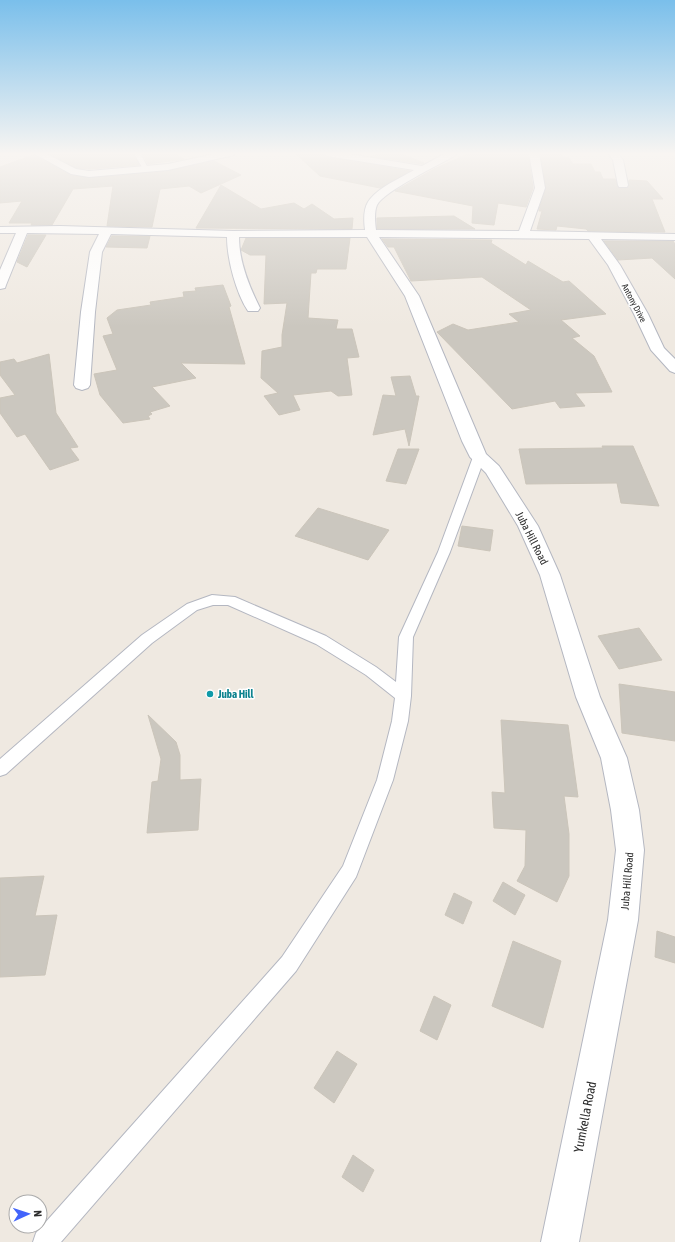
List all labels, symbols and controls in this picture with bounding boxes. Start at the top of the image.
street label: Antony Drive [620,282,648,324]
street label: Juba Hill Road [514,509,550,567]
place label: Juba Hill [217,688,255,700]
marker: Juba Hill [205,689,215,699]
street label: Juba Hill Road [618,852,636,910]
street label: Yumkella Road [571,1080,599,1154]
north arrow [8,1194,48,1234]
text: N [32,1210,44,1217]

